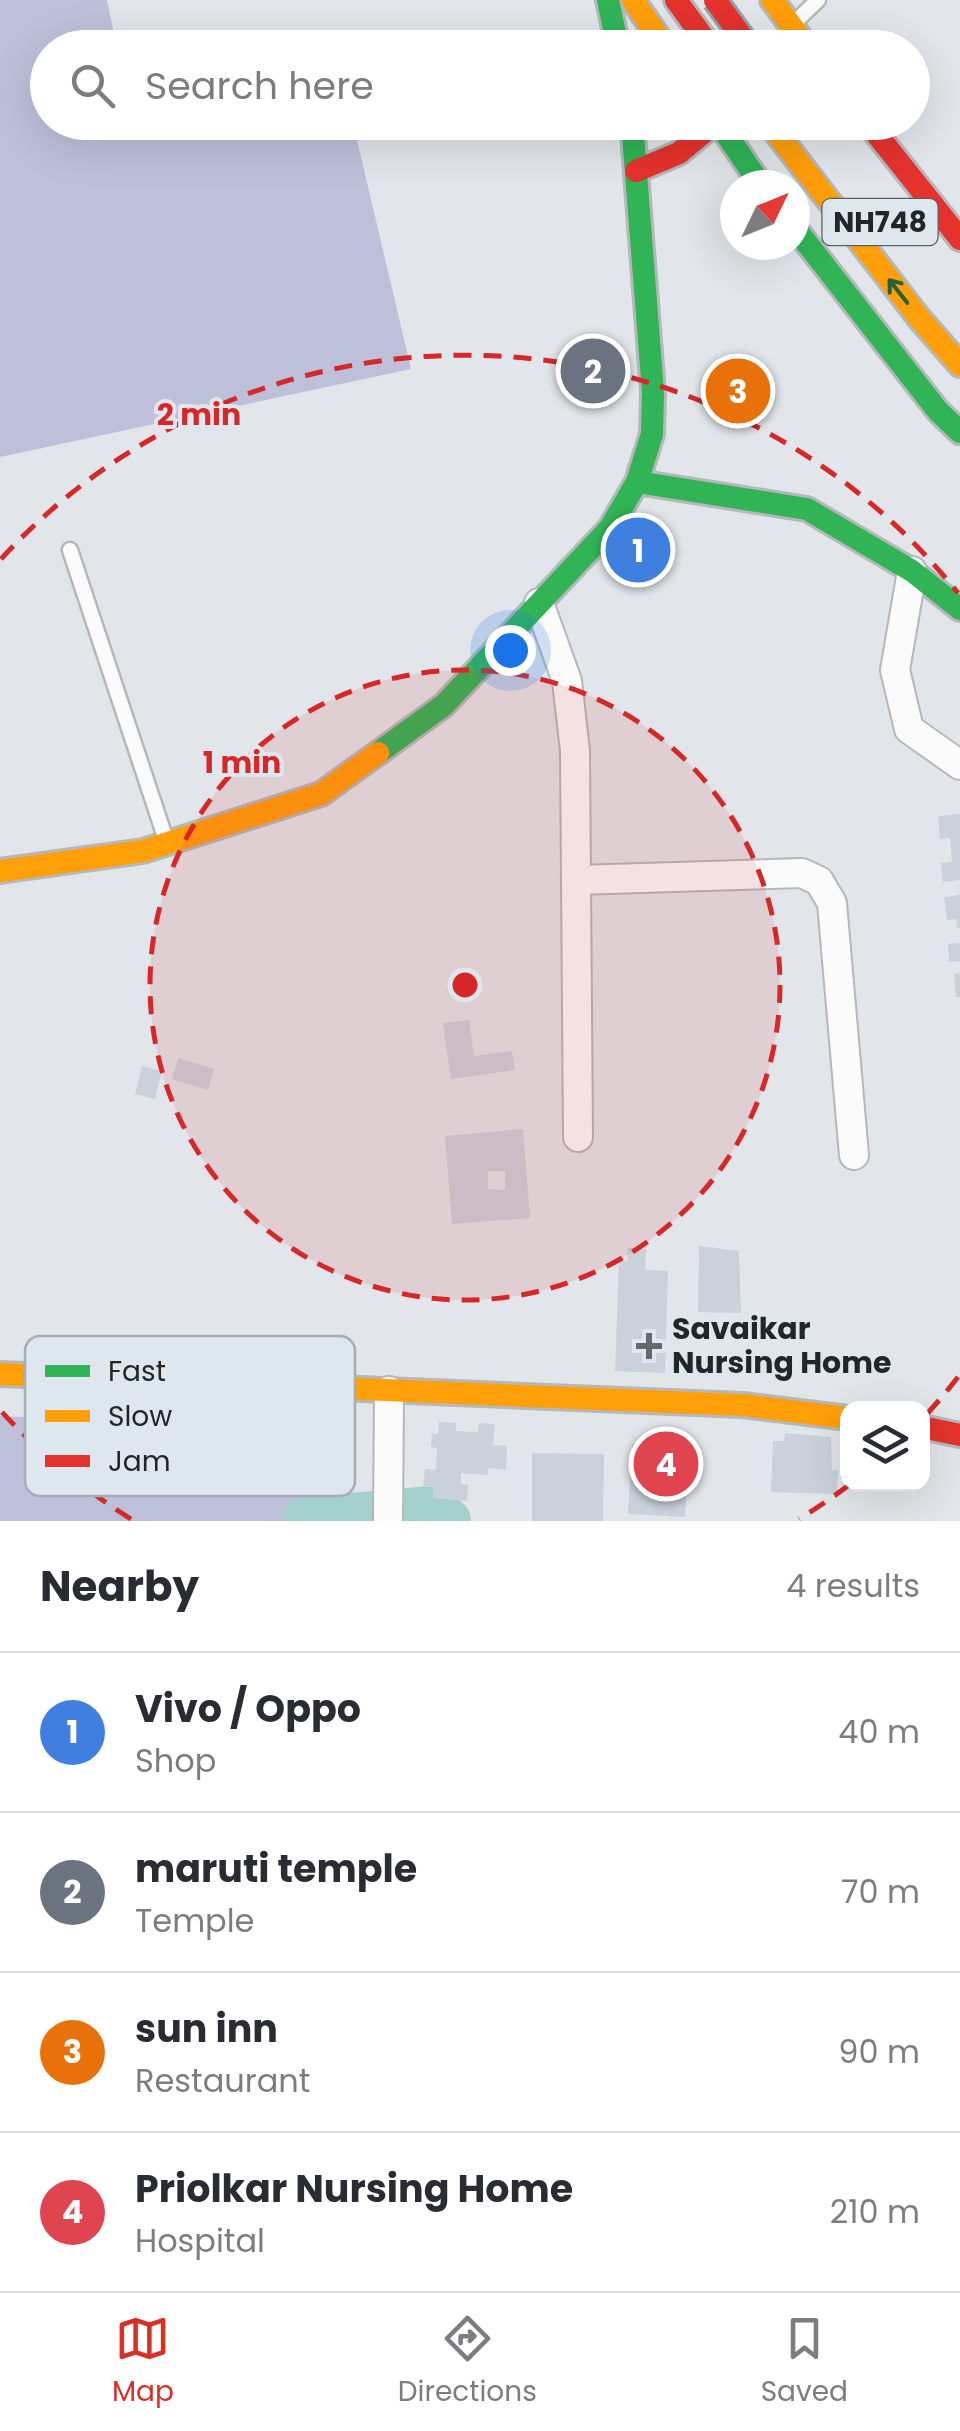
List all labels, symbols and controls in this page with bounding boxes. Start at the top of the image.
search box [30,30,930,140]
icon: search [65,58,120,113]
text: Search here [145,59,374,112]
north arrow [720,170,810,260]
road number: NH748 [822,199,938,245]
one-way arrow [887,278,909,304]
pin: 2 [560,334,626,408]
pin: 3 [706,354,770,428]
text: 2 min [157,393,241,436]
pin: 1 [606,512,670,588]
your location [485,625,536,676]
text: 1 min [203,741,281,784]
centre of rings [447,967,483,1003]
place label: Savaikar Nursing Home [672,1307,891,1384]
marker: Savaikar Nursing Home [636,1333,662,1359]
legend [25,1336,355,1496]
text: Fast [108,1352,166,1391]
text: Slow [108,1397,172,1436]
map controls [840,1401,930,1491]
button: layers [840,1401,930,1491]
pin: 4 [634,1426,698,1502]
text: Jam [108,1442,171,1481]
text: Nearby [40,1557,199,1616]
text: 4 results [786,1563,920,1608]
text: Vivo / Oppo [135,1682,361,1735]
text: 1 [66,1709,79,1754]
text: 40 m [838,1709,920,1754]
text: Shop [135,1738,216,1783]
text: maruti temple [135,1842,417,1895]
text: 2 [63,1869,82,1914]
text: 70 m [841,1869,920,1914]
text: Temple [135,1898,254,1943]
text: sun inn [135,2002,278,2055]
text: 3 [63,2029,82,2074]
text: 90 m [838,2029,920,2074]
text: Restaurant [135,2058,310,2103]
text: Priolkar Nursing Home [135,2162,573,2215]
text: 4 [62,2189,83,2234]
text: 210 m [830,2189,920,2234]
text: Hospital [135,2218,265,2263]
tab: Map [112,2311,174,2413]
tab: Directions [398,2311,537,2413]
tab: Saved [761,2311,848,2413]

